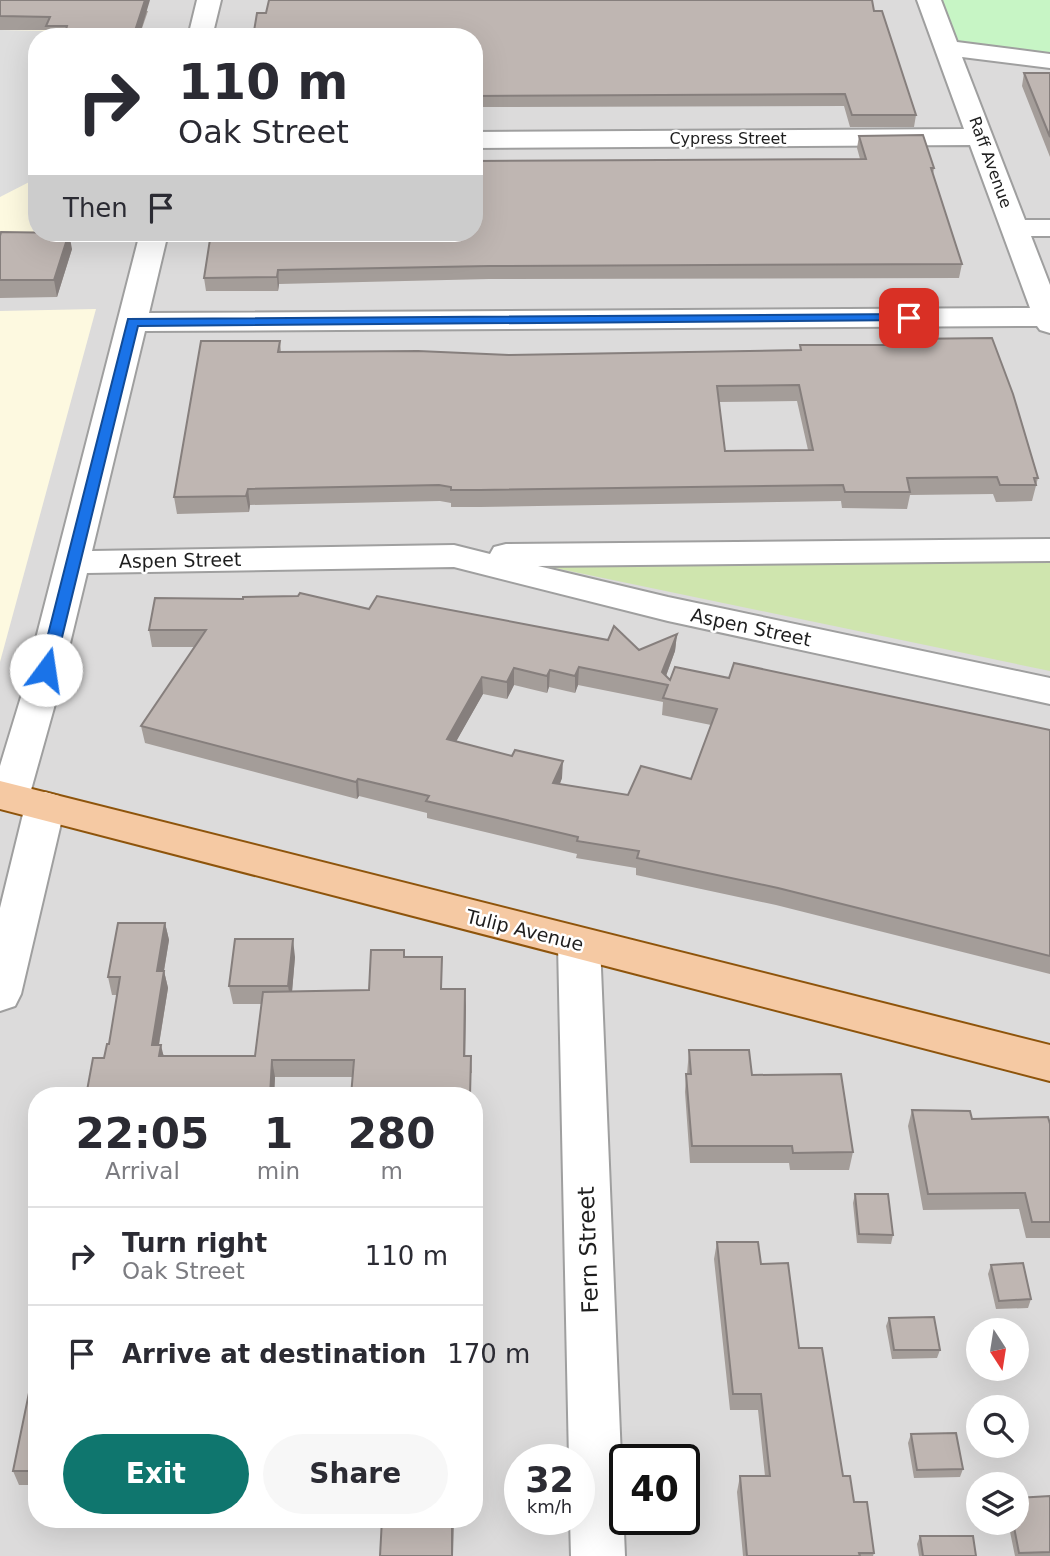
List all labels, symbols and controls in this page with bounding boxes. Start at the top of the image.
text: 110 m [178,54,348,111]
icon: right [63,56,154,147]
text: Oak Street [178,113,349,151]
street label: Raff Avenue [965,114,1016,211]
street label: Cypress Street [669,129,787,148]
icon: arrive [142,189,180,227]
text: Then [63,193,128,223]
pin [879,288,939,348]
icon: arrive [890,299,928,337]
street label: Aspen Street [119,548,241,572]
street label: Aspen Street [689,604,813,650]
position arrow [9.0,633,83.0,707]
street label: Tulip Avenue [463,905,586,955]
text: 22:05 [76,1109,209,1158]
text: 1 [264,1109,293,1158]
text: 280 [348,1109,435,1158]
text: Arrival [105,1158,180,1184]
text: min [257,1158,300,1184]
text: m [380,1158,403,1184]
street label: Fern Street [573,1186,603,1314]
text: Turn right [122,1228,267,1258]
icon: right [63,1237,101,1275]
text: 110 m [365,1241,448,1271]
text: Oak Street [122,1258,245,1284]
north arrow [966,1318,1029,1381]
map controls [966,1318,1029,1535]
icon: arrive [63,1335,101,1373]
text: Arrive at destination [122,1339,426,1369]
text: 170 m [447,1339,530,1369]
button: search [966,1395,1029,1458]
button: Exit [63,1434,249,1514]
button: Share [263,1434,448,1514]
speed limit sign: 40 [609,1444,700,1535]
text: 32 [525,1460,574,1500]
button: layers [966,1472,1029,1535]
text: km/h [527,1496,572,1517]

